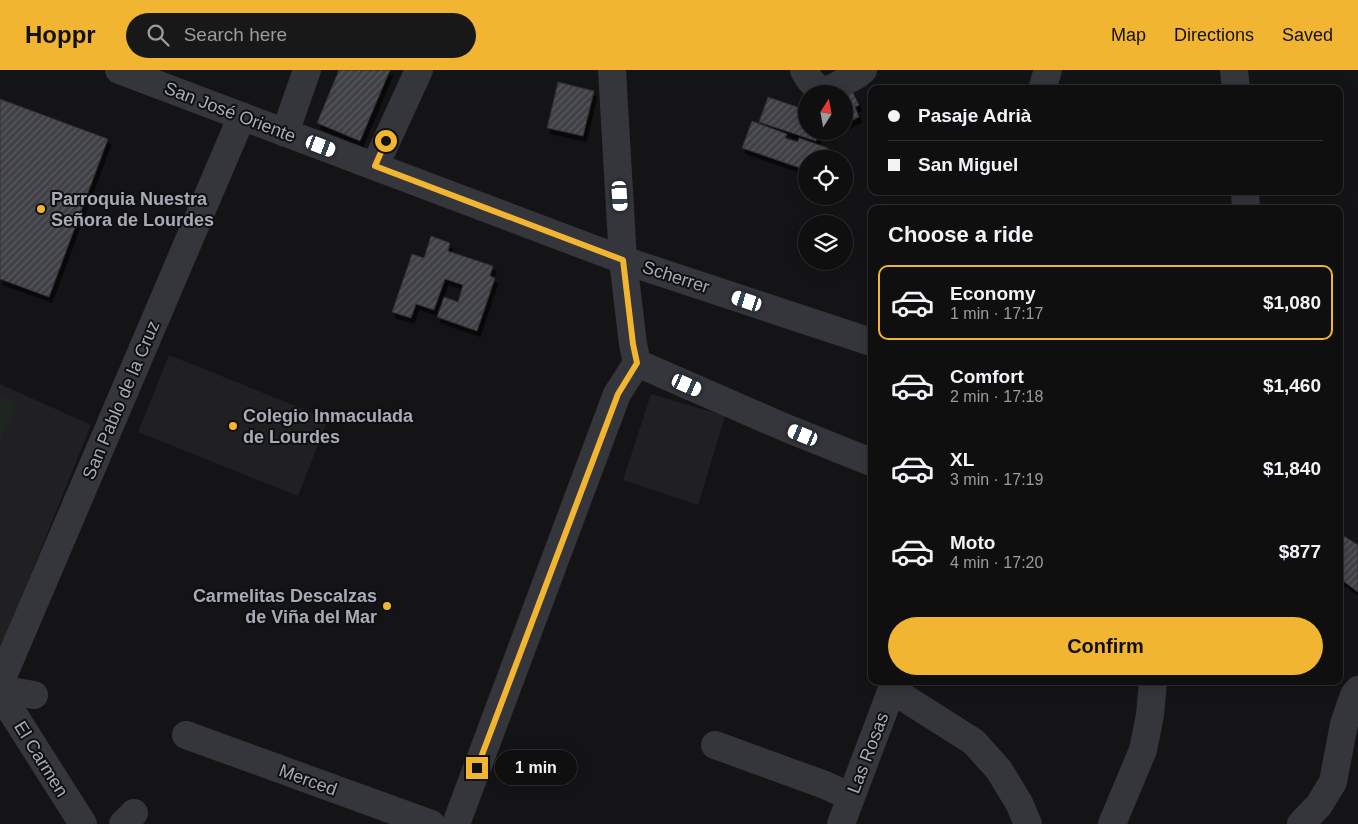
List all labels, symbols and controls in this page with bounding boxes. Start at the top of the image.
search box [126,13,476,58]
text: Hoppr [25,21,96,48]
icon: search [144,21,172,49]
text: Search here [184,24,287,45]
text: Map [1111,25,1146,45]
text: Directions [1174,25,1254,45]
text: Saved [1282,25,1333,45]
street label: San José Oriente [161,78,299,146]
north arrow [798,85,852,140]
map controls [798,85,853,270]
text: Pasaje Adrià [918,105,1031,126]
route start [375,130,397,152]
car [304,134,337,158]
button: locate [798,150,853,205]
text: San Miguel [918,154,1018,175]
car [611,181,628,211]
place label: Parroquia Nuestra Señora de Lourdes [51,189,214,230]
marker: Parroquia Nuestra Señora de Lourdes [35,203,47,215]
button: layers [798,215,853,270]
text: Choose a ride [888,222,1033,247]
street label: Scherrer [640,257,712,297]
icon: car [890,280,935,325]
text: Economy [950,283,1036,304]
car [730,289,763,313]
text: $1,080 [1263,292,1321,313]
text: 1 min · 17:17 [950,305,1043,322]
street label: San Pablo de la Cruz [79,318,163,482]
icon: car [890,363,935,408]
text: Comfort [950,366,1024,387]
car [670,372,703,398]
text: $1,460 [1263,375,1321,396]
text: 2 min · 17:18 [950,388,1043,405]
place label: Colegio Inmaculada de Lourdes [243,406,414,447]
marker: Colegio Inmaculada de Lourdes [227,420,239,432]
car [786,422,819,448]
icon: car [890,446,935,491]
text: XL [950,449,974,470]
text: $1,840 [1263,458,1321,479]
text: 3 min · 17:19 [950,471,1043,488]
icon: car [890,529,935,574]
text: Moto [950,532,995,553]
text: $877 [1279,541,1321,562]
text: 4 min · 17:20 [950,554,1043,571]
place label: Carmelitas Descalzas de Viña del Mar [193,586,377,627]
marker: Carmelitas Descalzas de Viña del Mar [381,600,393,612]
button: Confirm [888,617,1323,675]
street label: Las Rosas [843,710,893,796]
street label: El Carmen [10,718,72,800]
callout: 1 min [494,750,577,786]
route end [466,757,488,779]
text: 1 min [515,759,557,776]
street label: Merced [276,760,340,800]

